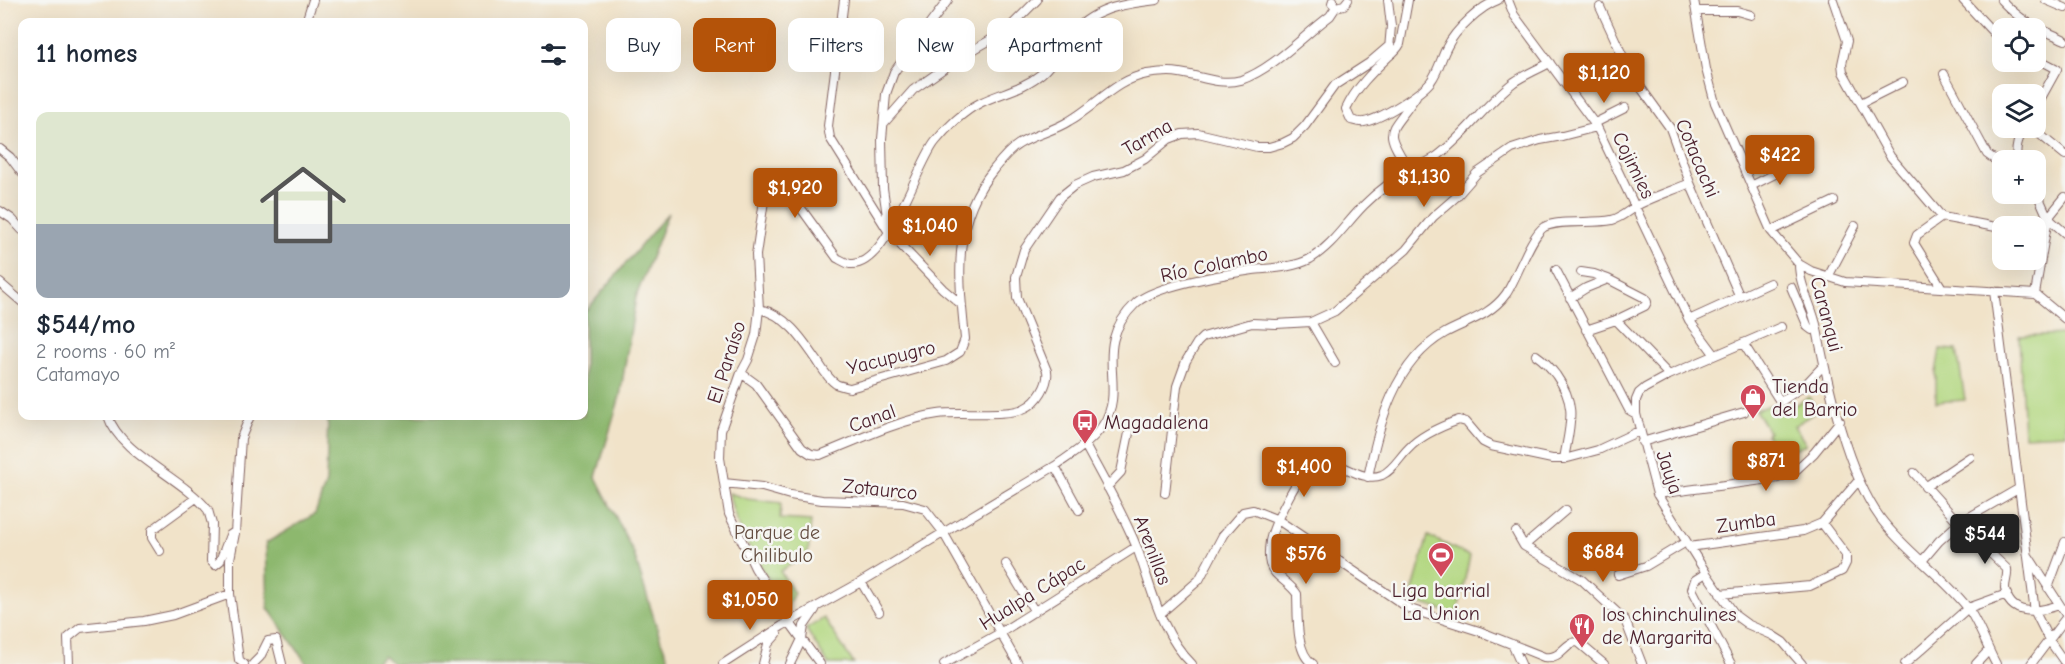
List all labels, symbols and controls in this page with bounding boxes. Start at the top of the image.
chip: Buy [606,18,681,72]
chip: Rent [693,18,776,72]
chip: Filters [788,18,884,72]
chip: New [896,18,975,72]
chip: Apartment [987,18,1123,72]
map controls [1992,18,2046,270]
button: locate [1992,18,2046,72]
icon: filters [537,38,570,71]
text: 11 homes [36,39,137,69]
pin: $1,120 [1555,53,1653,104]
text: $1,120 [1578,61,1630,84]
button: layers [1992,84,2046,138]
street label: Tarma [1118,114,1176,161]
street label: Cotacachi [1671,116,1724,201]
street label: Cojimies [1608,128,1660,202]
pin: $422 [1744,135,1816,186]
text: $422 [1759,143,1801,166]
button: + [1992,150,2046,204]
icon: home [249,151,357,259]
pin: $1,130 [1375,157,1473,208]
text: $1,130 [1398,165,1450,188]
pin: $1,920 [746,168,844,219]
text: $1,920 [767,176,823,199]
pin: $1,040 [881,206,979,257]
text: $1,040 [902,214,958,237]
button: − [1992,216,2046,270]
street label: Río Colambo [1158,242,1270,287]
street label: Caranqui [1805,274,1848,354]
text: $544/mo [36,310,135,340]
street label: El Paraíso [702,318,751,406]
street label: Yacupugro [844,335,938,380]
text: 2 rooms · 60 m² [36,340,175,363]
text: Catamayo [36,363,120,386]
place label: Tienda del Barrio [1772,375,1857,421]
shop icon: Tienda del Barrio [1738,382,1768,420]
street label: Canal [846,399,899,438]
bus stop icon: Magadalena [1070,407,1100,445]
place label: Magadalena [1104,411,1209,434]
pin: $871 [1730,441,1802,492]
pin: $1,400 [1255,447,1353,498]
street label: Jauja [1651,447,1688,497]
text: $871 [1746,449,1786,472]
text: $1,400 [1276,455,1332,478]
street label: Zotaurco [841,474,919,505]
street label: Zumba [1715,507,1777,538]
street label: Arenillas [1129,512,1176,588]
pin: $544 [1949,514,2021,565]
park label: Parque de Chilibulo [734,521,820,567]
text: $544 [1964,522,2006,545]
pin: $684 [1567,532,1639,583]
pin: $576 [1270,534,1342,585]
sports icon: Liga barrial La Union [1426,540,1456,578]
text: $684 [1582,540,1624,563]
text: $576 [1285,542,1327,565]
street label: Hualpa Cápac [975,552,1090,635]
place label: Liga barrial La Union [1392,579,1490,625]
pin: $1,050 [701,580,799,631]
text: $1,050 [721,588,779,611]
place label: los chinchulines de Margarita [1602,603,1737,649]
restaurant icon: los chinchulines de Margarita [1567,611,1597,649]

